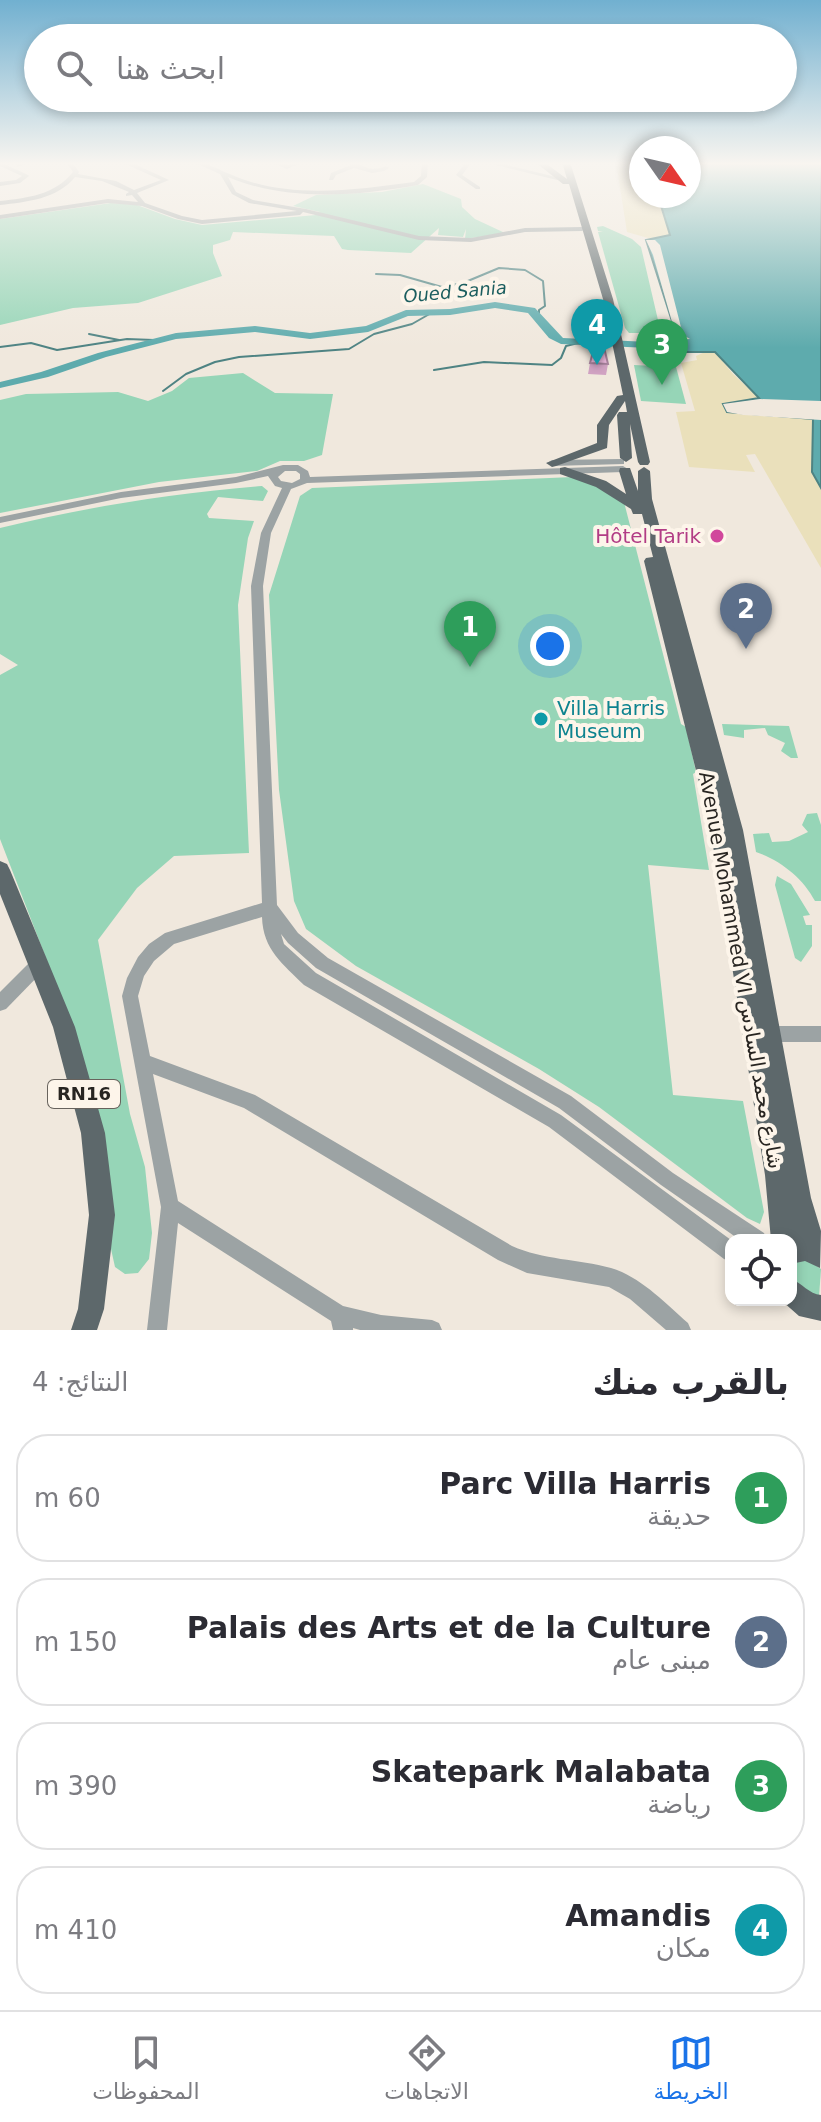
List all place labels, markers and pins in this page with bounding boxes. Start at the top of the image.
pin: 4 [571,299,623,365]
pin: 3 [636,319,688,385]
place label: Hôtel Tarik [595,524,701,548]
marker: Hôtel Tarik [708,527,726,545]
pin: 2 [720,583,772,649]
pin: 1 [444,601,496,667]
place label: Villa Harris Museum [557,696,665,743]
marker: Villa Harris Museum [532,710,550,728]

